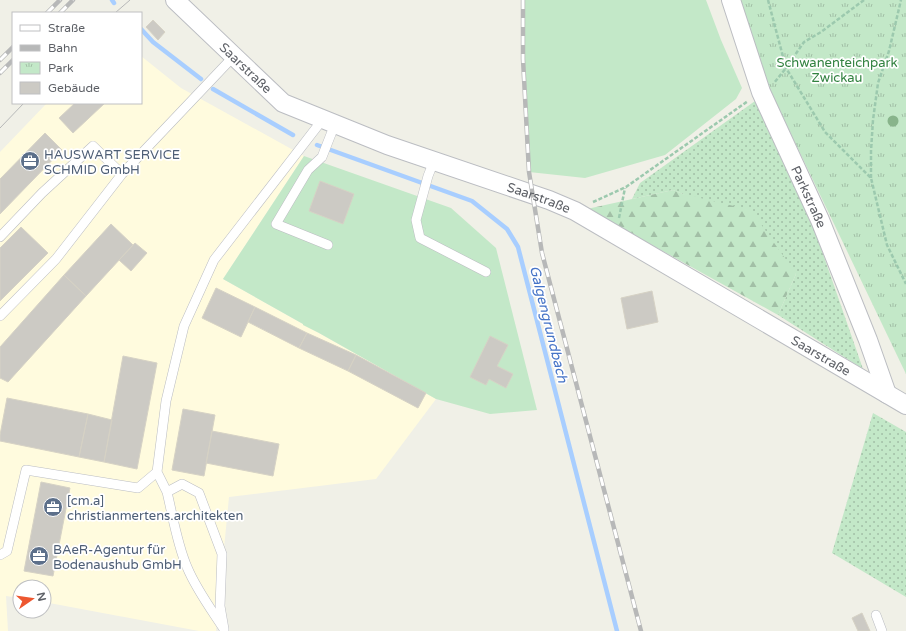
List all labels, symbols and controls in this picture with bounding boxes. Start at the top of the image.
legend [12,12,142,104]
text: Straße [48,21,85,35]
street label: Saarstraße [216,40,275,97]
text: Bahn [48,41,78,55]
park label: Schwanenteichpark Zwickau [776,55,898,86]
text: Park [48,61,74,75]
text: Gebäude [48,81,100,95]
place label: HAUSWART SERVICE SCHMID GmbH [44,147,180,178]
office icon: HAUSWART SERVICE SCHMID GmbH [19,150,41,172]
street label: Parkstraße [787,164,829,230]
street label: Saarstraße [505,179,573,217]
water label: Galgengrundbach [526,264,571,385]
street label: Saarstraße [788,332,853,380]
place label: [cm.a] christianmertens.architekten [67,493,243,524]
office icon: [cm.a] christianmertens.architekten [42,496,64,518]
place label: BAeR-Agentur für Bodenaushub GmbH [53,542,182,573]
office icon: BAeR-Agentur für Bodenaushub GmbH [28,545,50,567]
north arrow [12,579,52,619]
text: N [34,591,49,603]

